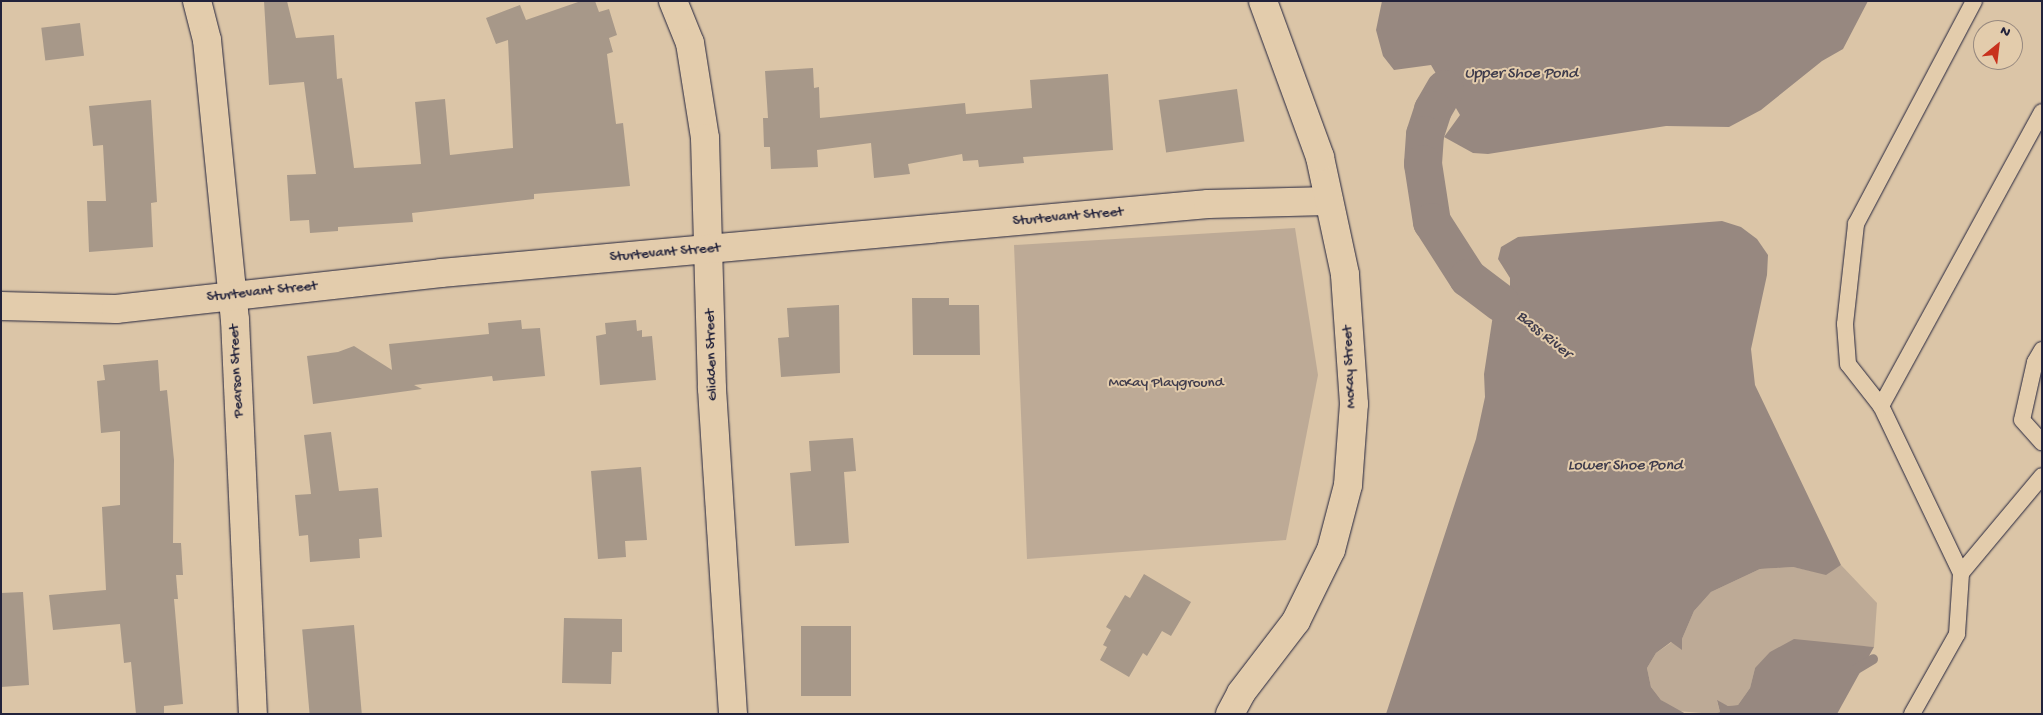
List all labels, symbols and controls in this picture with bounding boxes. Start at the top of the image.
north arrow [1973,20,2023,70]
text: N [1997,23,2013,42]
water label: Upper Shoe Pond [1464,65,1578,85]
street label: Sturtevant Street [1012,203,1124,231]
street label: Sturtevant Street [609,239,721,267]
street label: Sturtevant Street [206,277,318,307]
water label: Bass River [1512,308,1574,364]
street label: Glidden Street [701,309,723,401]
street label: Pearson Street [226,324,248,418]
street label: McKay Street [1339,325,1361,409]
park label: McKay Playground [1109,375,1223,393]
water label: Lower Shoe Pond [1568,457,1682,477]

